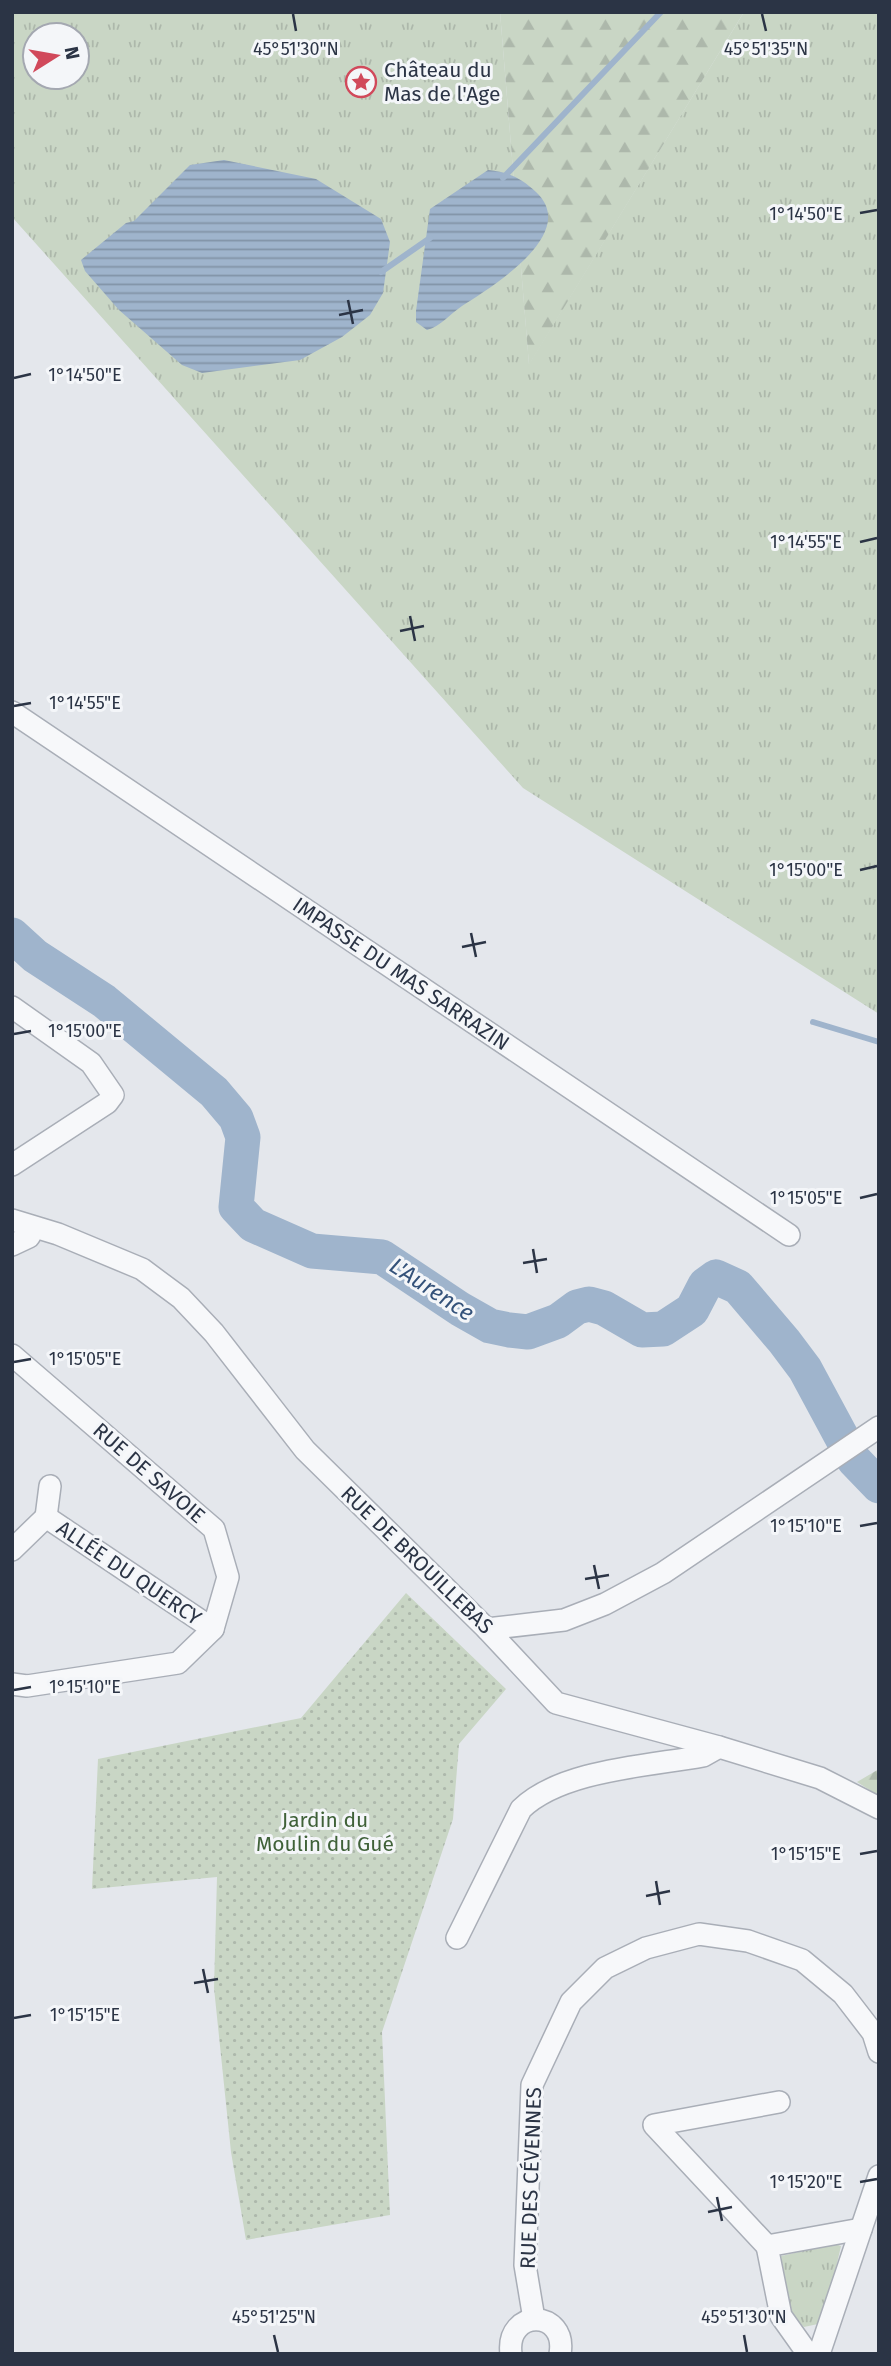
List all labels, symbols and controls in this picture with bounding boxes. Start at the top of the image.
north arrow [21,21,91,91]
text: 45°51'30"N [253,38,339,60]
text: 45°51'35"N [724,38,808,60]
text: N [60,44,85,61]
place label: Château du Mas de l'Age [384,57,500,107]
place icon: Château du Mas de l'Age [344,65,378,99]
text: 1°14'50"E [769,203,843,225]
text: 1°14'50"E [48,364,122,386]
text: 1°14'55"E [770,531,842,553]
text: 1°14'55"E [49,692,121,714]
text: 1°15'00"E [769,859,843,881]
street label: IMPASSE DU MAS SARRAZIN [288,892,514,1056]
text: 1°15'00"E [48,1020,122,1042]
text: 1°15'05"E [770,1187,842,1209]
water label: L'Aurence [384,1251,480,1327]
text: 1°15'05"E [49,1348,121,1370]
street label: RUE DE SAVOIE [88,1417,210,1529]
street label: RUE DE BROUILLEBAS [335,1481,499,1639]
street label: ALLÉE DU QUERCY [52,1515,207,1631]
text: 1°15'10"E [770,1515,842,1537]
text: 1°15'10"E [49,1676,121,1698]
park label: Jardin du Moulin du Gué [256,1807,394,1857]
text: 1°15'15"E [771,1843,841,1865]
text: 1°15'15"E [50,2004,120,2026]
street label: RUE DES CÉVENNES [515,2087,547,2269]
text: 1°15'20"E [769,2171,843,2193]
text: 45°51'25"N [232,2306,316,2328]
text: 45°51'30"N [701,2306,787,2328]

